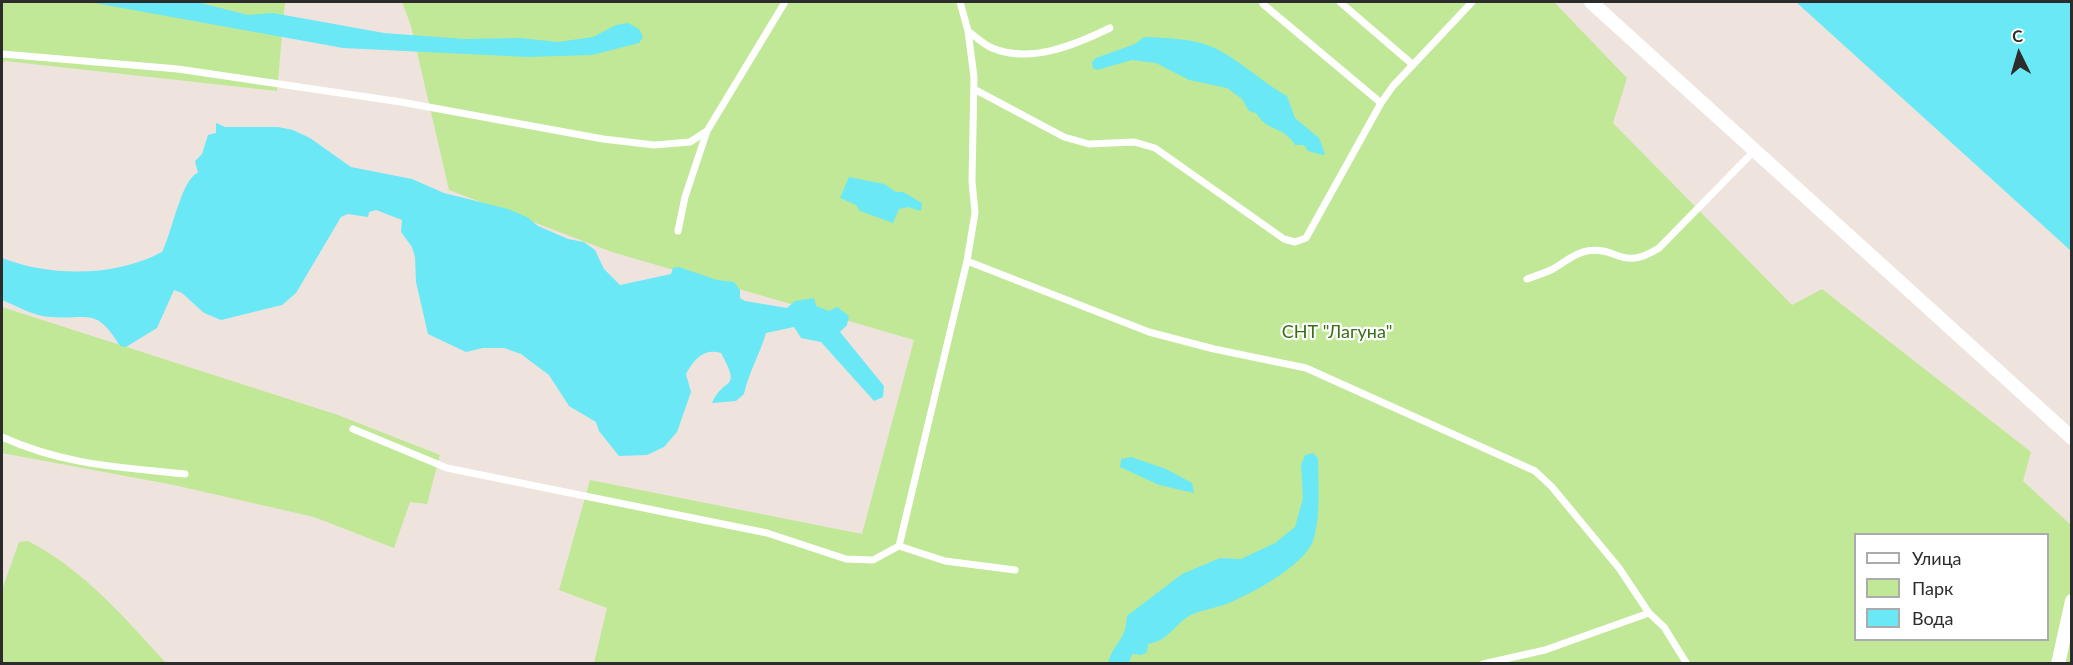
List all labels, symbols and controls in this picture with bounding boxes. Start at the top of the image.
north arrow [1989,24,2049,84]
text: С [2011,26,2023,45]
park label: СНТ "Лагуна" [1282,321,1392,343]
legend [1854,533,2049,641]
text: Улица [1912,547,1962,569]
text: Парк [1912,577,1953,599]
text: Вода [1912,607,1953,629]

